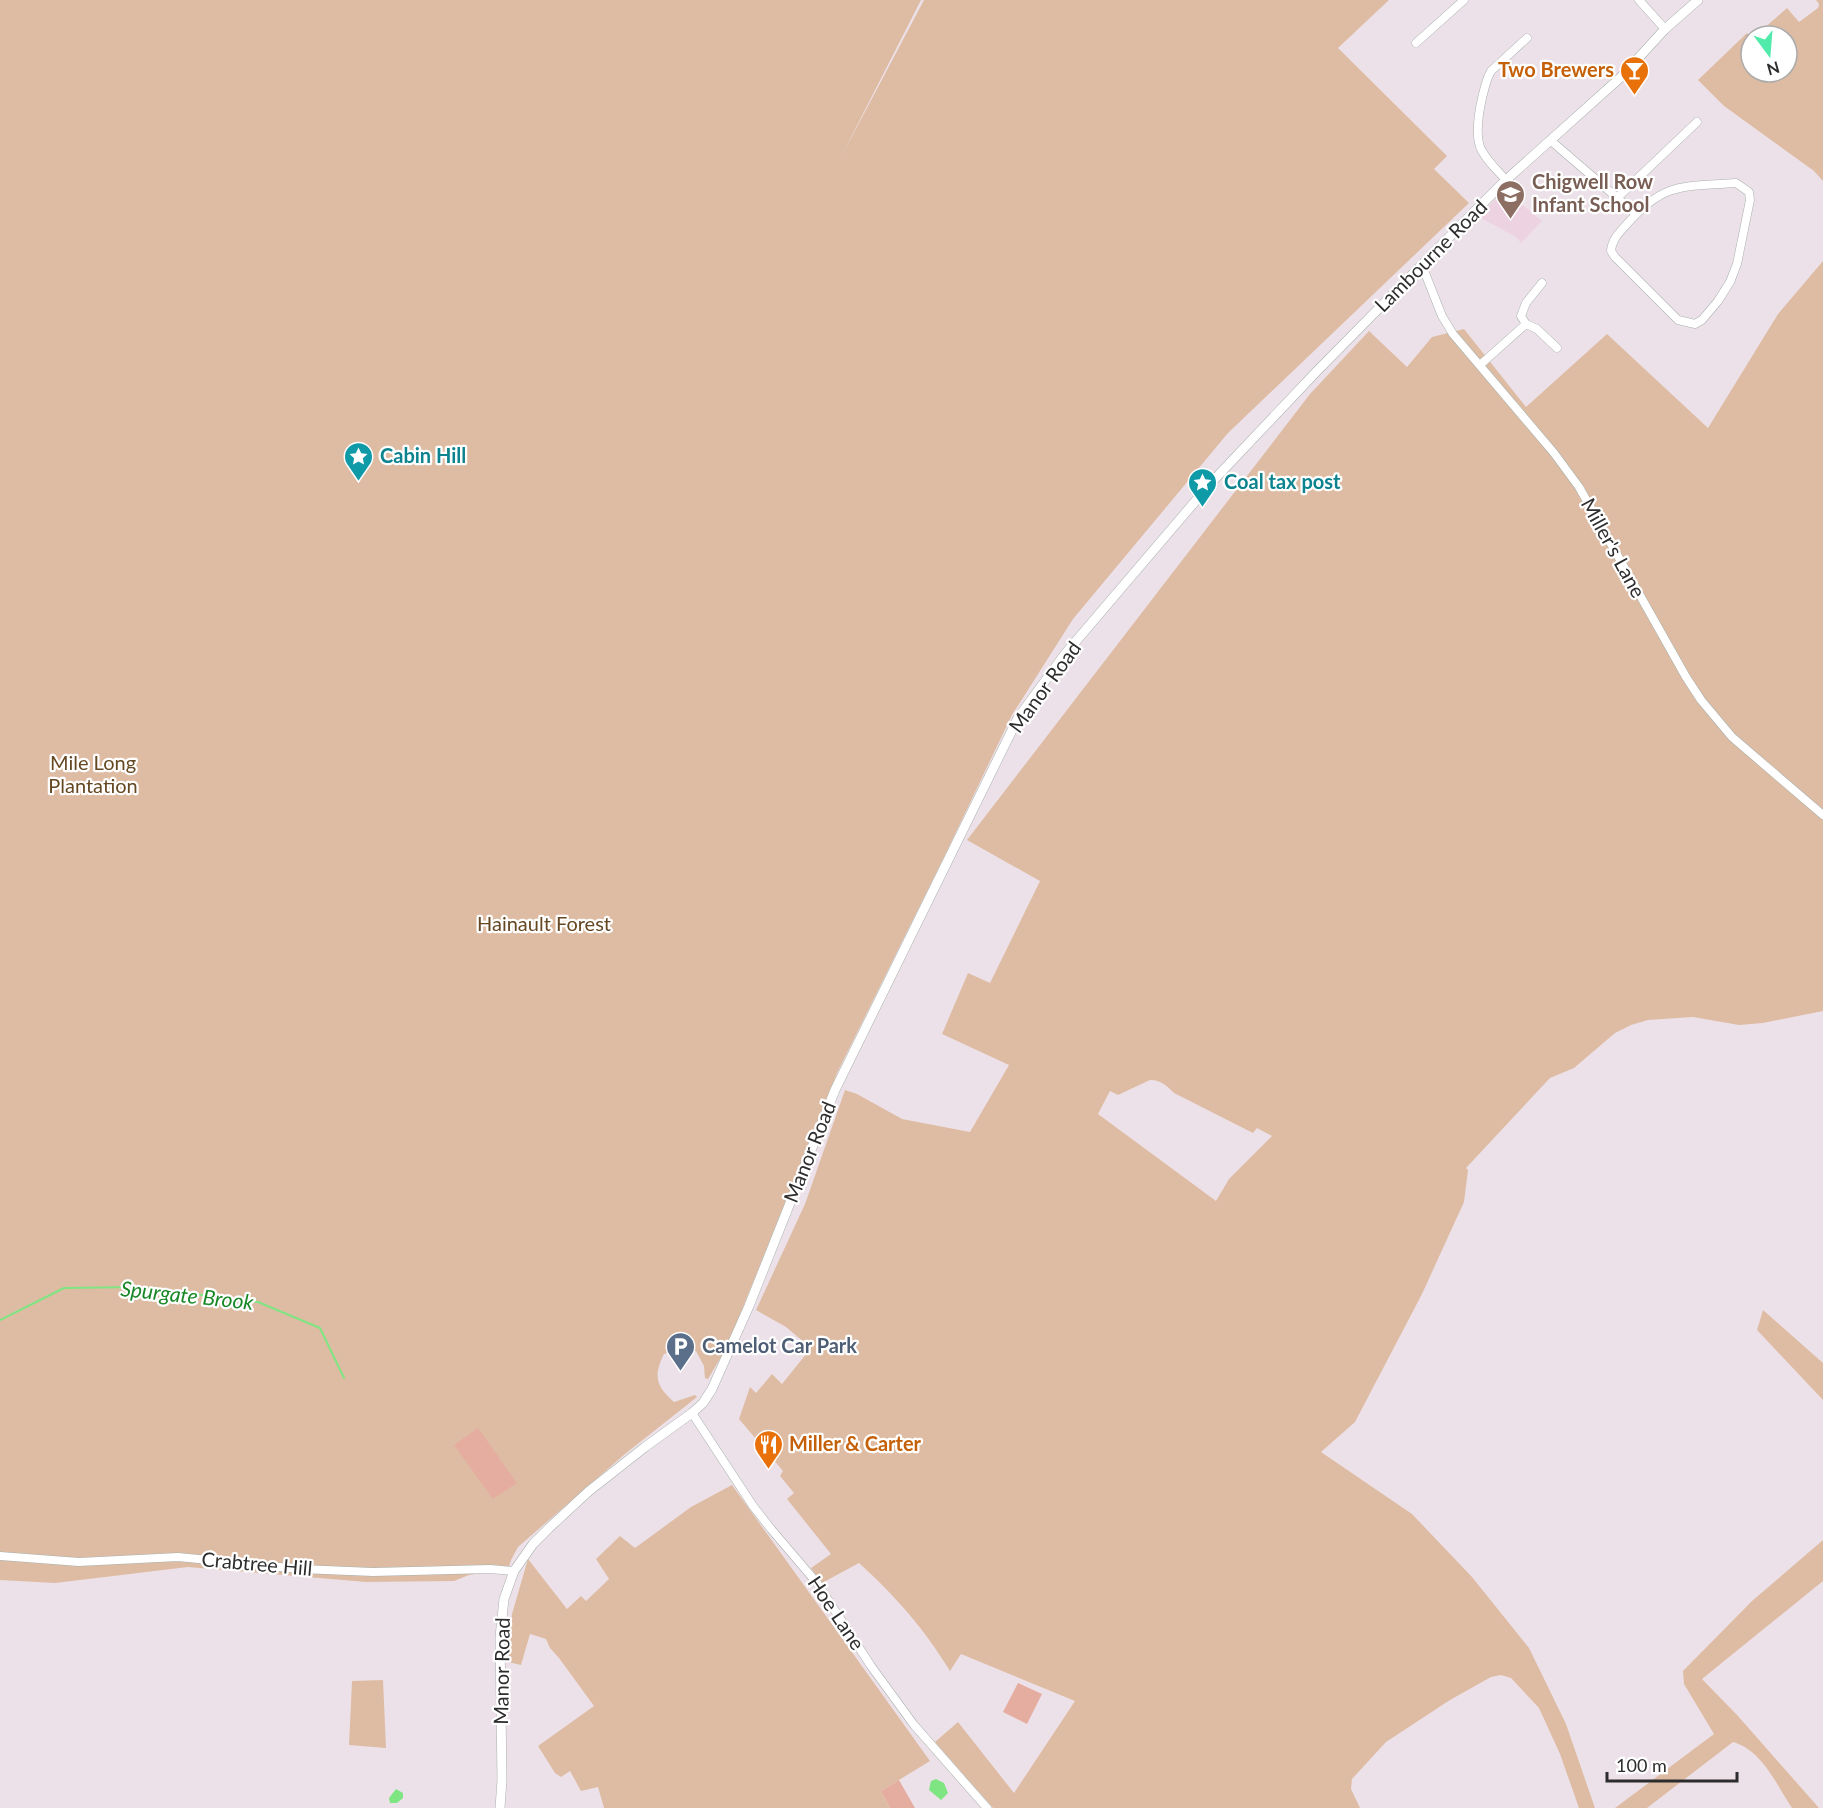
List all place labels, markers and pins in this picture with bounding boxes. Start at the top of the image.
bar icon: Two Brewers [1619,54,1651,96]
place label: Two Brewers [1498,57,1614,81]
place label: Chigwell Row Infant School [1532,169,1653,216]
school or university icon: Chigwell Row Infant School [1495,178,1527,220]
place icon: Cabin Hill [343,440,375,482]
place label: Cabin Hill [380,443,466,467]
place icon: Coal tax post [1187,466,1219,508]
place label: Coal tax post [1224,469,1341,493]
parking icon: Camelot Car Park [665,1330,697,1372]
place label: Camelot Car Park [702,1333,857,1357]
restaurant icon: Miller & Carter [752,1428,784,1470]
place label: Miller & Carter [789,1431,922,1455]

